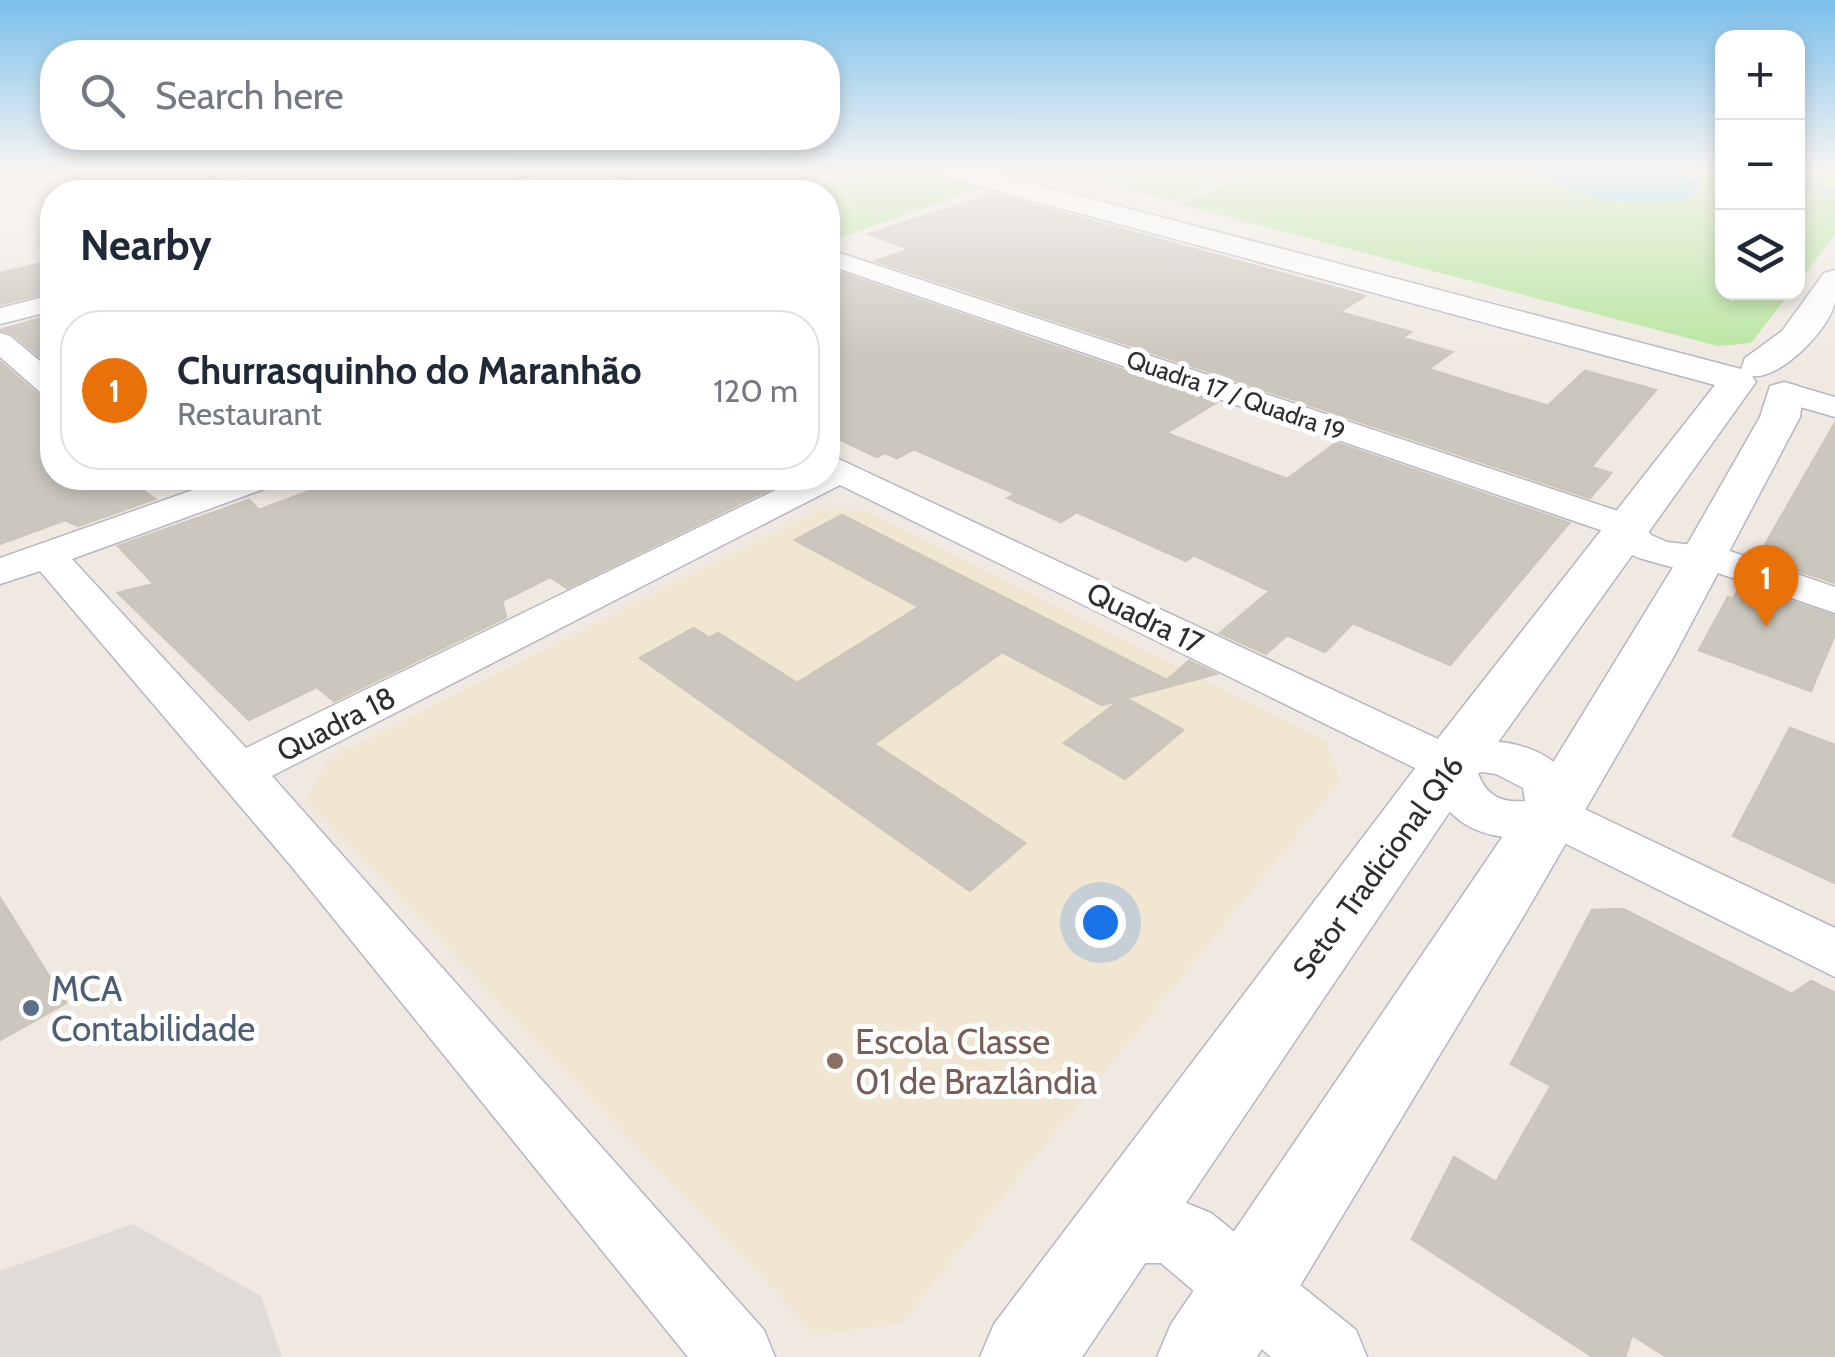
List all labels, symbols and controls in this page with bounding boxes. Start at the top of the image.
map controls [1715,30,1805,300]
button: + [1715,30,1805,120]
search box [40,40,840,150]
icon: search [75,68,130,123]
text: Search here [155,72,344,119]
button: − [1715,120,1805,210]
button: layers [1715,210,1805,300]
text: Nearby [80,219,212,271]
street label: Quadra 17 / Quadra 19 [1123,343,1349,447]
text: Churrasquinho do Maranhão [177,347,642,394]
text: 1 [109,371,120,410]
text: 120 m [713,371,798,410]
text: Restaurant [177,394,322,433]
pin: 1 [1734,544,1798,627]
street label: Quadra 17 [1081,574,1209,662]
street label: Quadra 18 [271,678,401,770]
street label: Setor Tradicional Q16 [1285,748,1471,986]
your location [1075,897,1126,948]
place label: MCA Contabilidade [51,967,255,1050]
marker: MCA Contabilidade [20,997,42,1019]
place label: Escola Classe 01 de Brazlândia [855,1020,1097,1103]
marker: Escola Classe 01 de Brazlândia [824,1050,846,1072]

